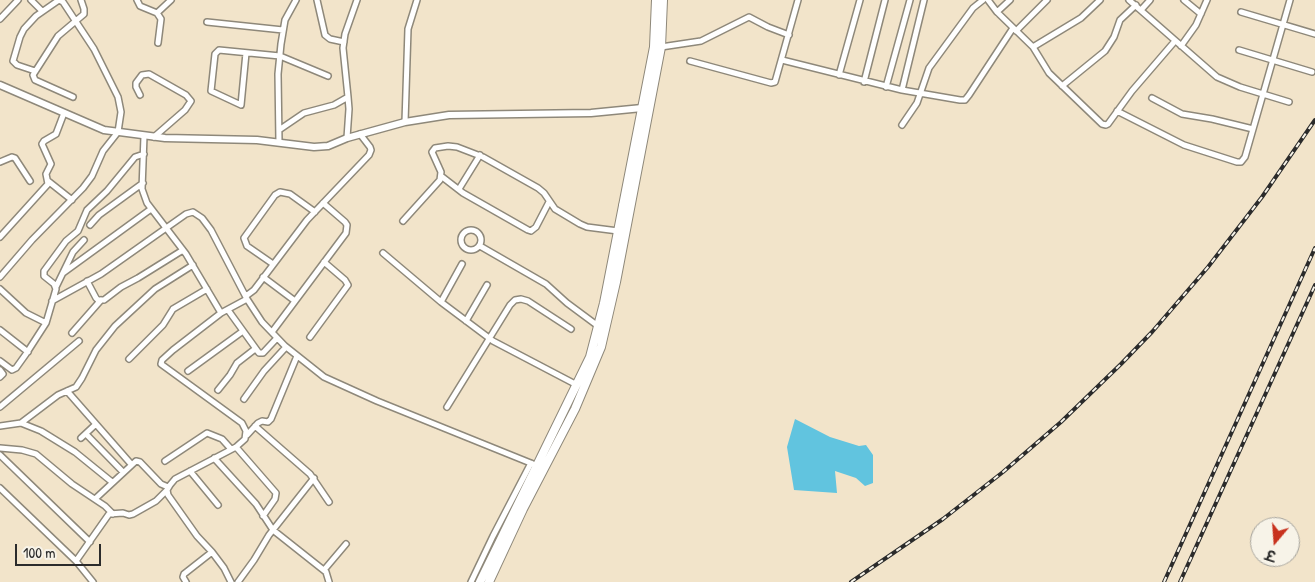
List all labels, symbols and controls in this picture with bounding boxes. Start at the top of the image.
north arrow [1250,517,1300,567]
scale bar [18,534,104,566]
text: 100 m [23,542,56,563]
text: उ [1263,545,1278,566]

